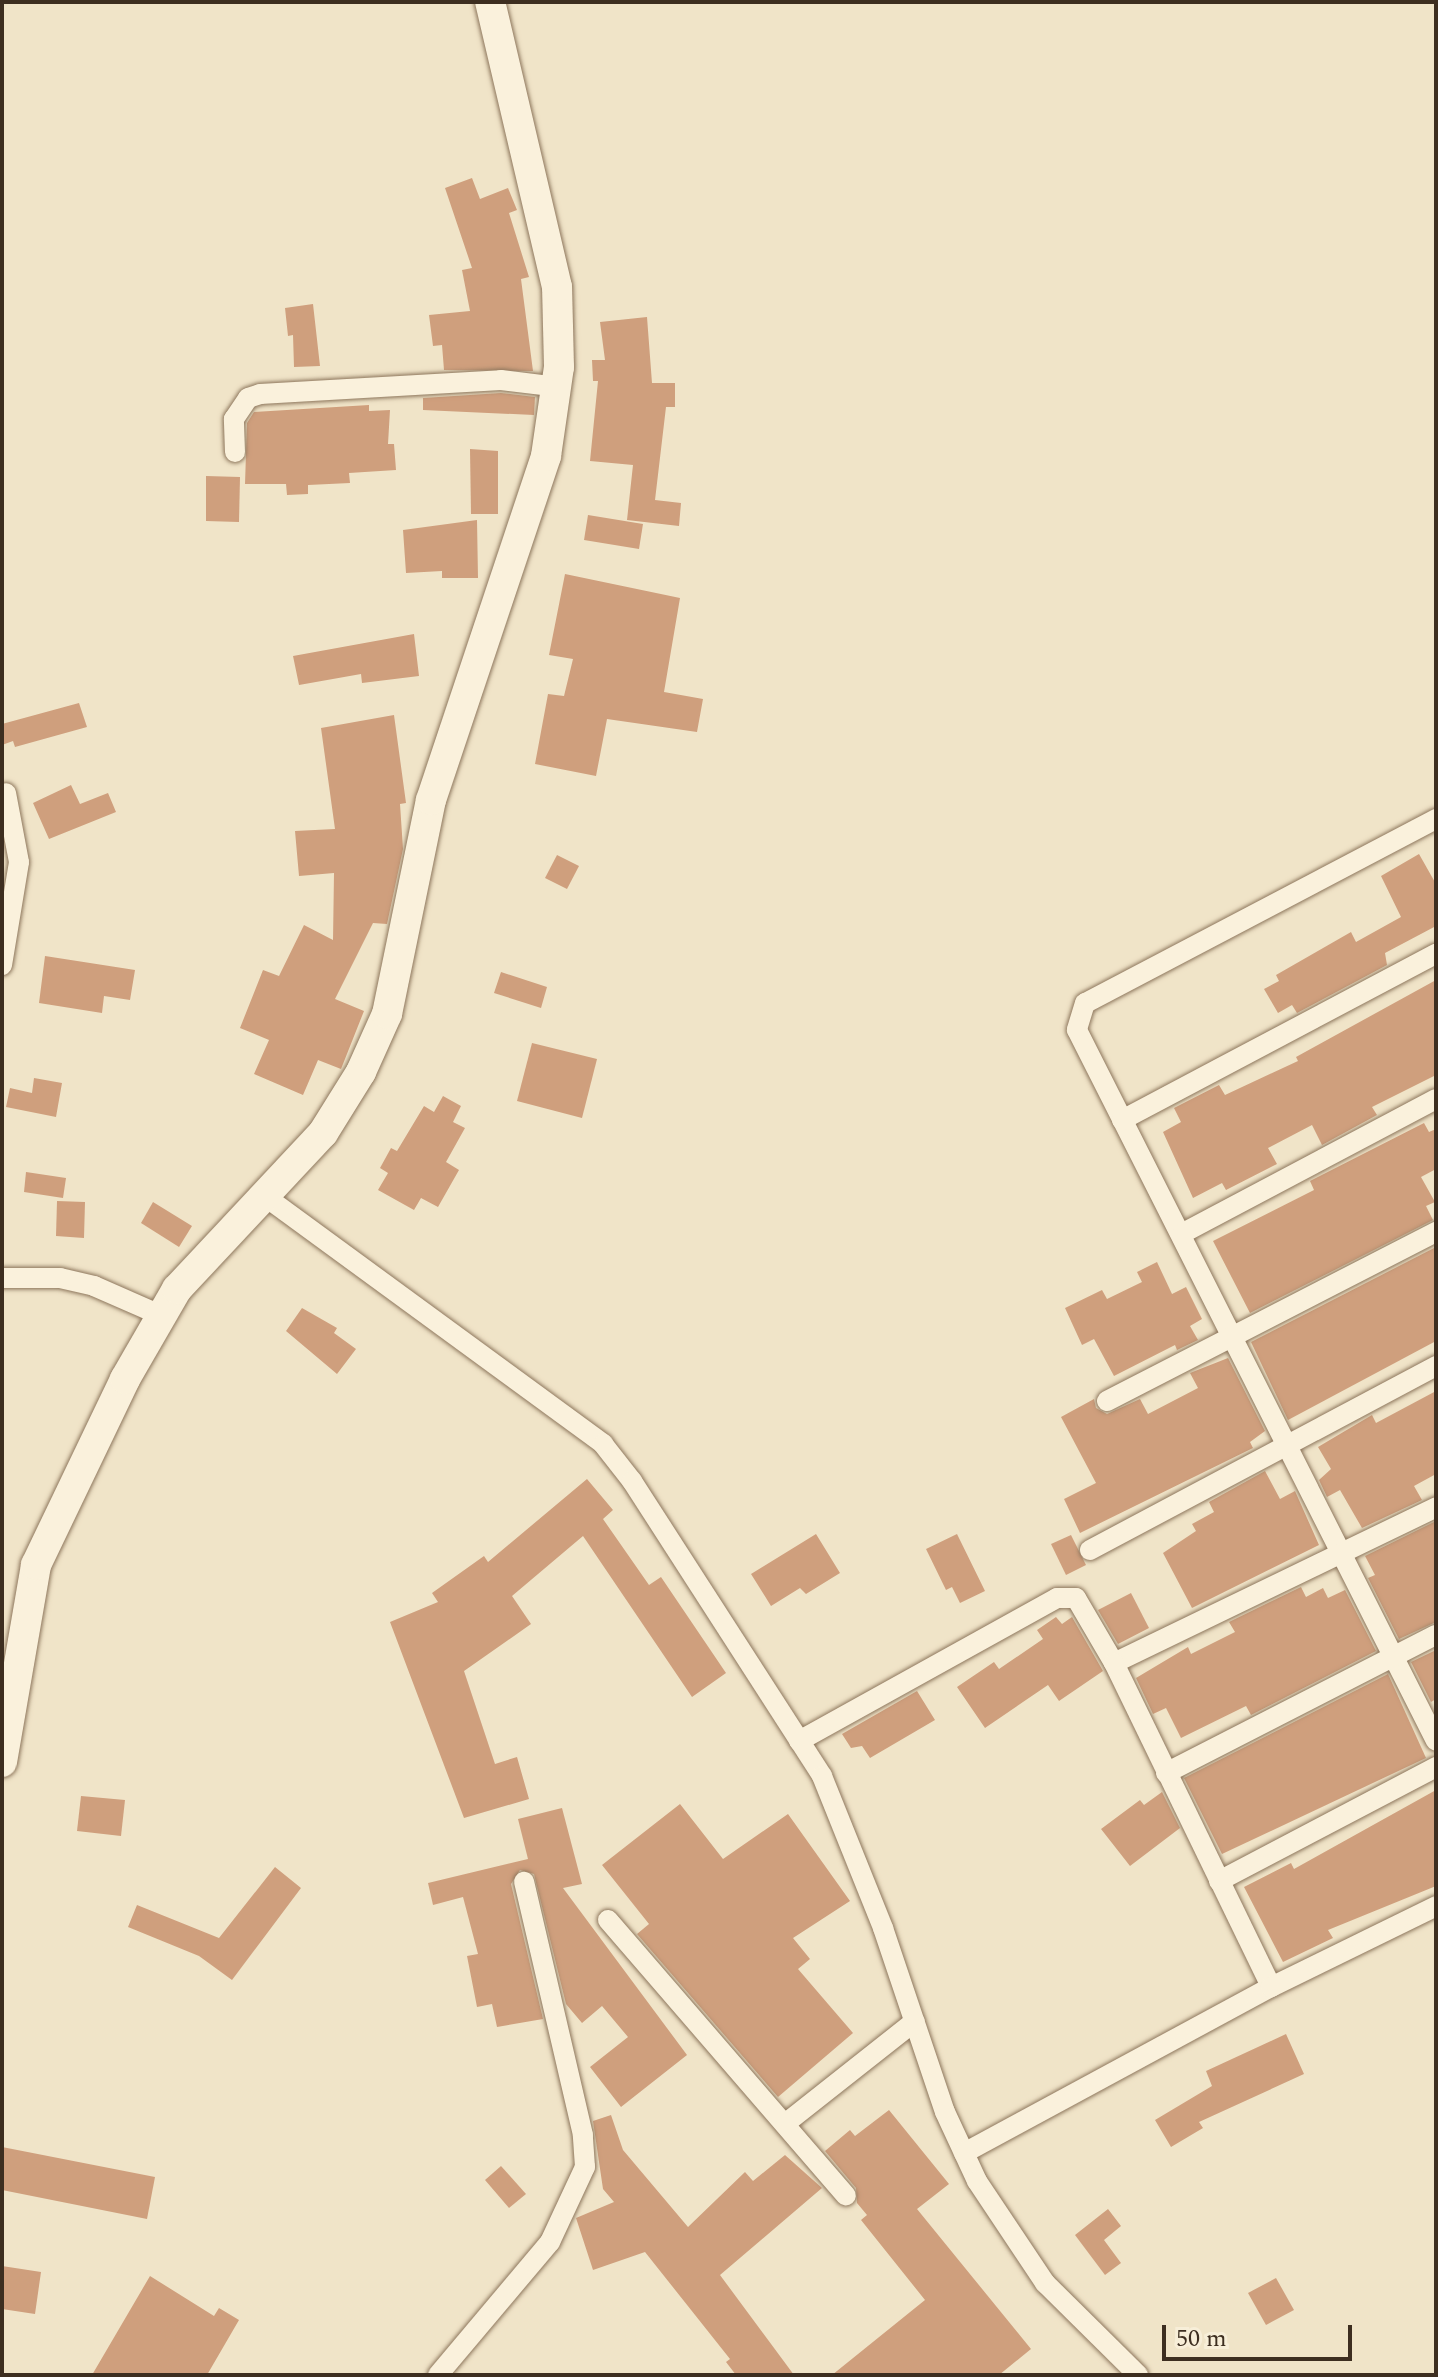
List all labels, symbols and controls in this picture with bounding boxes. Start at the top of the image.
scale bar [1166,2309,1356,2359]
text: 50 m [1176,2321,1227,2357]

